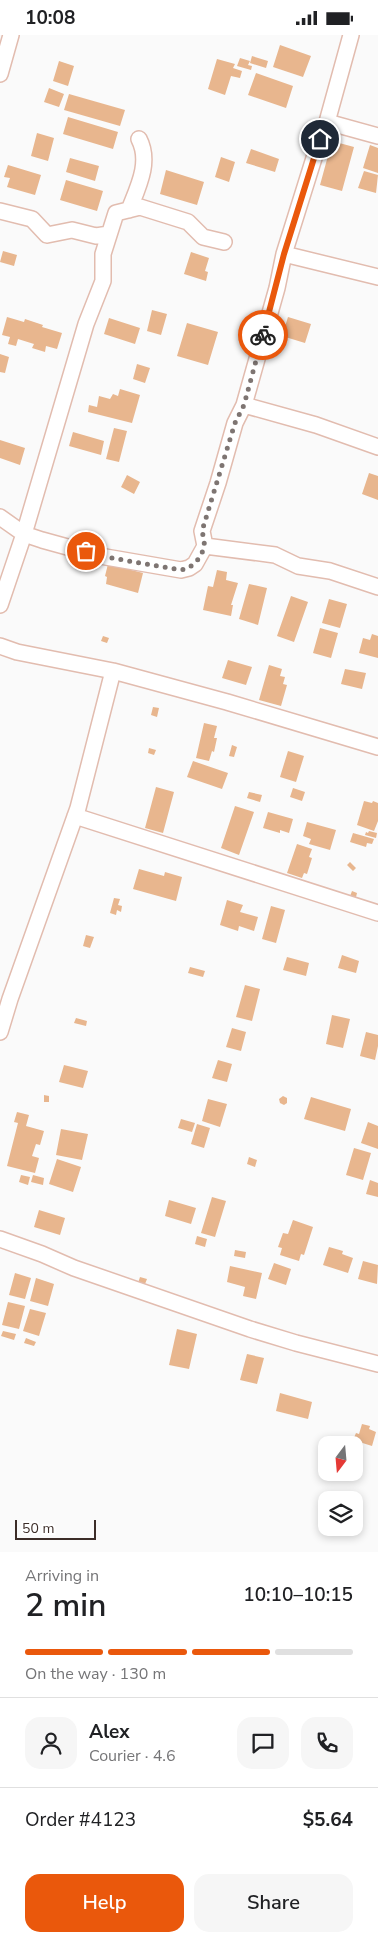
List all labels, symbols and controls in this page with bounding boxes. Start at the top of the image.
text: 10:08 [25,5,75,31]
pin [299,118,341,160]
icon: home [306,125,334,153]
courier [238,310,288,360]
icon: bike [249,321,277,349]
pin [65,530,107,572]
icon: bag [72,537,100,565]
north arrow [318,1436,362,1481]
map controls [318,1436,363,1536]
button: layers [318,1491,363,1536]
scale bar [15,1517,96,1540]
text: 50 m [22,1519,54,1538]
text: Arriving in [25,1565,99,1587]
text: 10:10–10:15 [243,1582,353,1608]
text: 2 min [25,1584,107,1627]
text: On the way · 130 m [25,1663,166,1685]
button: person [25,1717,77,1769]
button: chat [237,1717,289,1769]
button: phone [301,1717,353,1769]
text: Alex [89,1719,130,1745]
text: Courier · 4.6 [89,1745,175,1767]
text: Order #4123 [25,1807,136,1833]
text: $5.64 [303,1807,353,1833]
button: Help [25,1874,184,1932]
button: Share [194,1874,353,1932]

